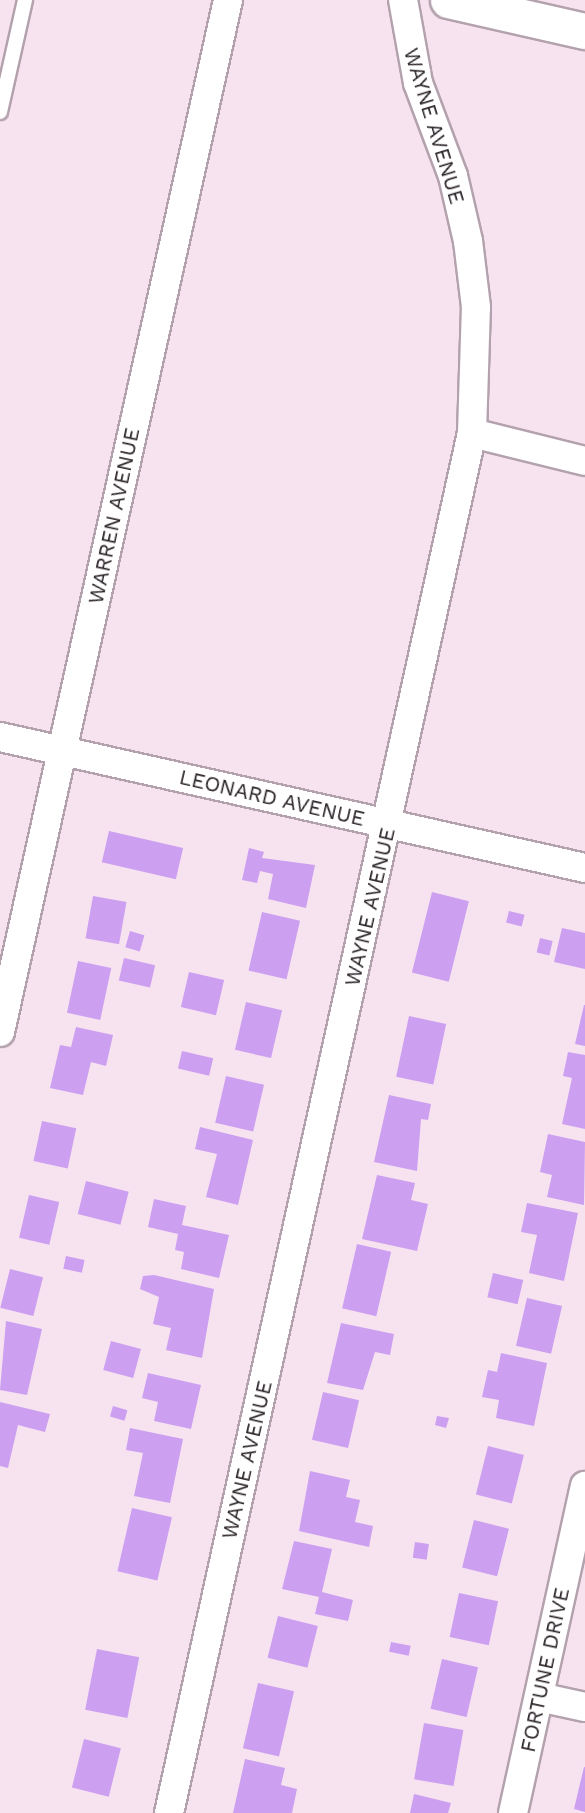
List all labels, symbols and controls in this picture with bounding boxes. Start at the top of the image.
street label: WAYNE AVENUE [398,45,470,207]
street label: WARREN AVENUE [83,425,145,607]
street label: LEONARD AVENUE [177,764,367,832]
street label: WAYNE AVENUE [339,825,401,989]
street label: WAYNE AVENUE [216,1378,278,1542]
street label: FORTUNE DRIVE [515,1585,575,1755]

